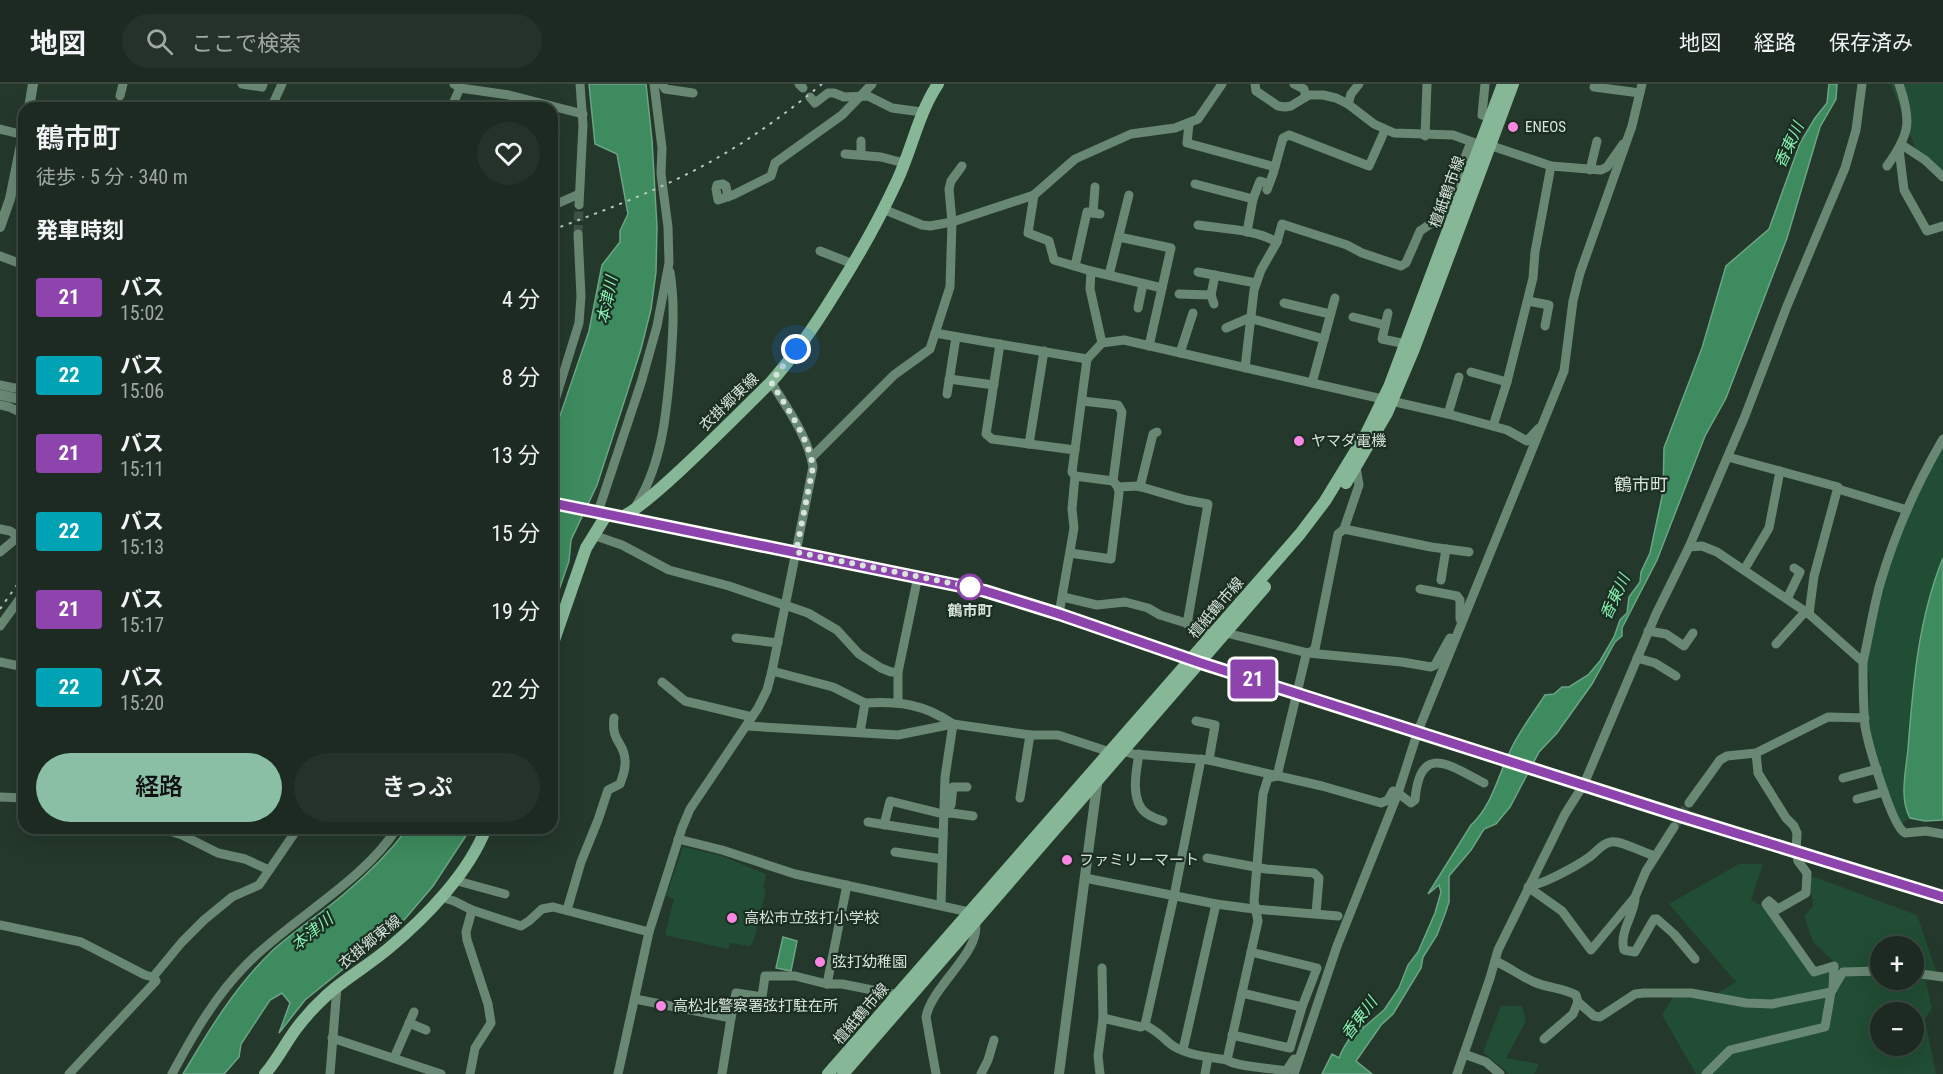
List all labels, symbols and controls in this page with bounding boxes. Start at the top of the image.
search box [122,14,542,68]
icon: search [143,25,176,58]
text: 地図 [30,27,86,60]
text: ここで検索 [191,31,301,56]
text: 地図 [1679,31,1721,55]
text: 経路 [1754,31,1796,55]
text: 保存済み [1829,31,1913,55]
water label: 香東川 [1770,117,1809,171]
place label: ENEOS [1525,118,1566,136]
marker: ENEOS [1506,120,1520,134]
text: 鶴市町 [36,122,120,155]
button: heart [477,122,540,185]
street label: 檀紙鶴市線 [1426,154,1468,230]
text: 徒歩 · 5 分 · 340 m [36,165,188,189]
text: 発車時刻 [36,218,124,243]
water label: 本津川 [593,273,622,325]
text: バス [120,275,164,300]
text: 21 [58,285,80,309]
text: 4 分 [502,287,540,312]
text: 15:02 [120,301,164,325]
your location [781,334,811,364]
text: バス [120,353,164,378]
text: 22 [58,363,80,387]
text: 8 分 [502,365,540,390]
street label: 衣掛郷東線 [696,369,762,435]
text: 15:06 [120,379,164,403]
text: バス [120,431,164,456]
place label: ヤマダ電機 [1311,432,1386,450]
marker: ヤマダ電機 [1292,434,1306,448]
text: 21 [58,441,80,465]
text: 13 分 [491,443,540,468]
text: 15:11 [120,457,164,481]
district label: 鶴市町 [1614,474,1668,495]
text: バス [120,509,164,534]
text: 22 [58,519,80,543]
text: 15 分 [491,521,540,546]
text: 15:13 [120,535,164,559]
water label: 香東川 [1596,569,1635,623]
marker: 鶴市町 [957,574,983,600]
street label: 檀紙鶴市線 [1185,574,1247,642]
text: バス [120,587,164,612]
text: 21 [58,597,80,621]
text: 19 分 [491,599,540,624]
place label: 鶴市町 [947,602,993,620]
text: 15:17 [120,613,164,637]
line badge: 21 [1226,660,1280,698]
text: バス [120,665,164,690]
text: 21 [1242,667,1264,691]
text: 22 [58,675,80,699]
text: 22 分 [491,677,540,702]
text: 15:20 [120,691,164,715]
button: 経路 [36,753,282,822]
button: きっぷ [294,753,540,822]
place label: ファミリーマート [1079,851,1199,869]
marker: ファミリーマート [1060,853,1074,867]
water label: 本津川 [287,908,338,954]
place label: 高松市立弦打小学校 [744,909,879,927]
street label: 衣掛郷東線 [335,911,405,973]
marker: 高松市立弦打小学校 [725,911,739,925]
map controls [1870,936,1924,1056]
button: + [1870,936,1924,990]
place label: 弦打幼稚園 [832,953,907,971]
marker: 弦打幼稚園 [813,955,827,969]
street label: 檀紙鶴市線 [830,980,892,1048]
water label: 香東川 [1337,992,1382,1043]
place label: 高松北警察署弦打駐在所 [673,997,838,1015]
marker: 高松北警察署弦打駐在所 [654,999,668,1013]
button: − [1870,1002,1924,1056]

